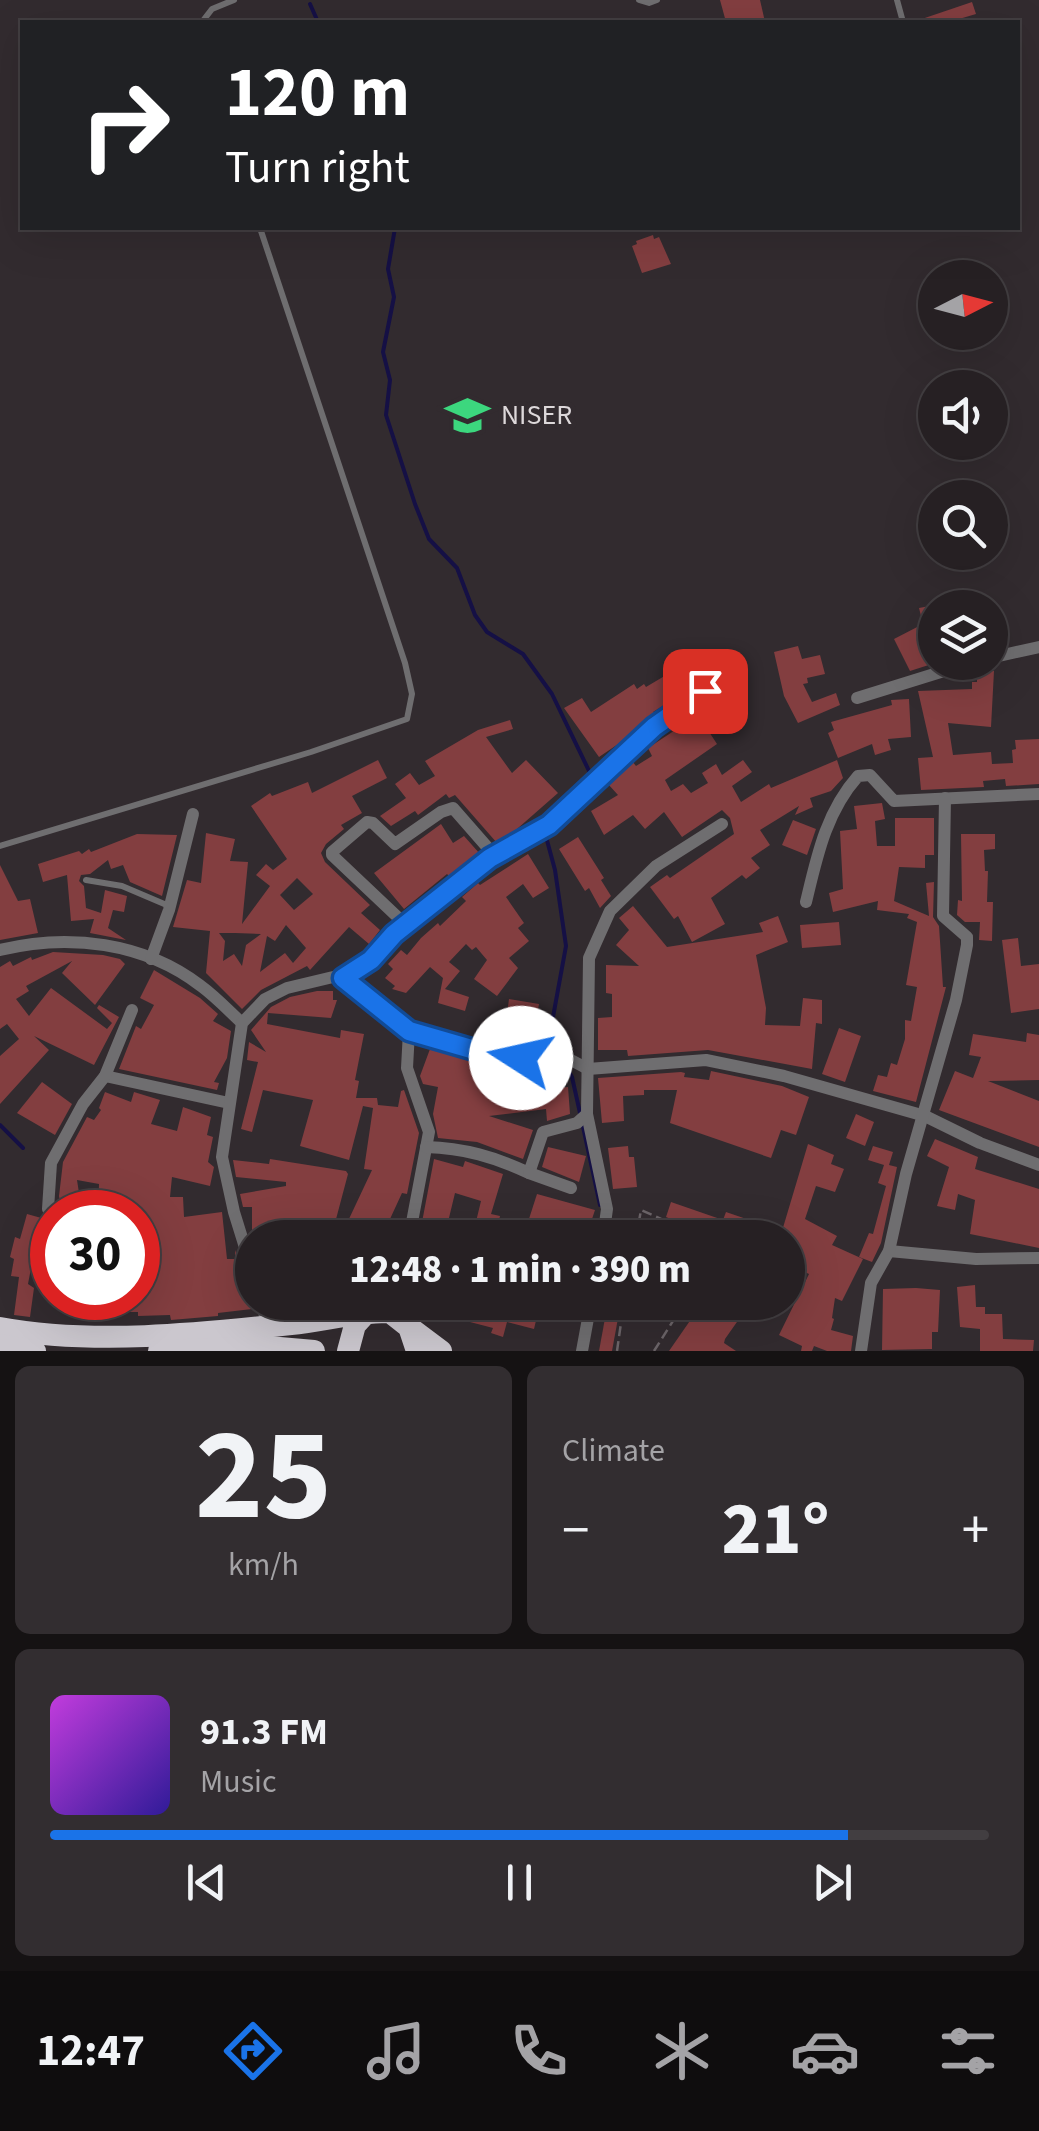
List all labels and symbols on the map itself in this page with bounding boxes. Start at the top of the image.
north arrow [918,260,1008,350]
school or university icon: NISER [444,391,492,439]
place label: NISER [501,395,572,435]
pin [663,649,748,734]
position arrow [469,1006,573,1110]
speed limit sign: 30 [30,1190,160,1320]

